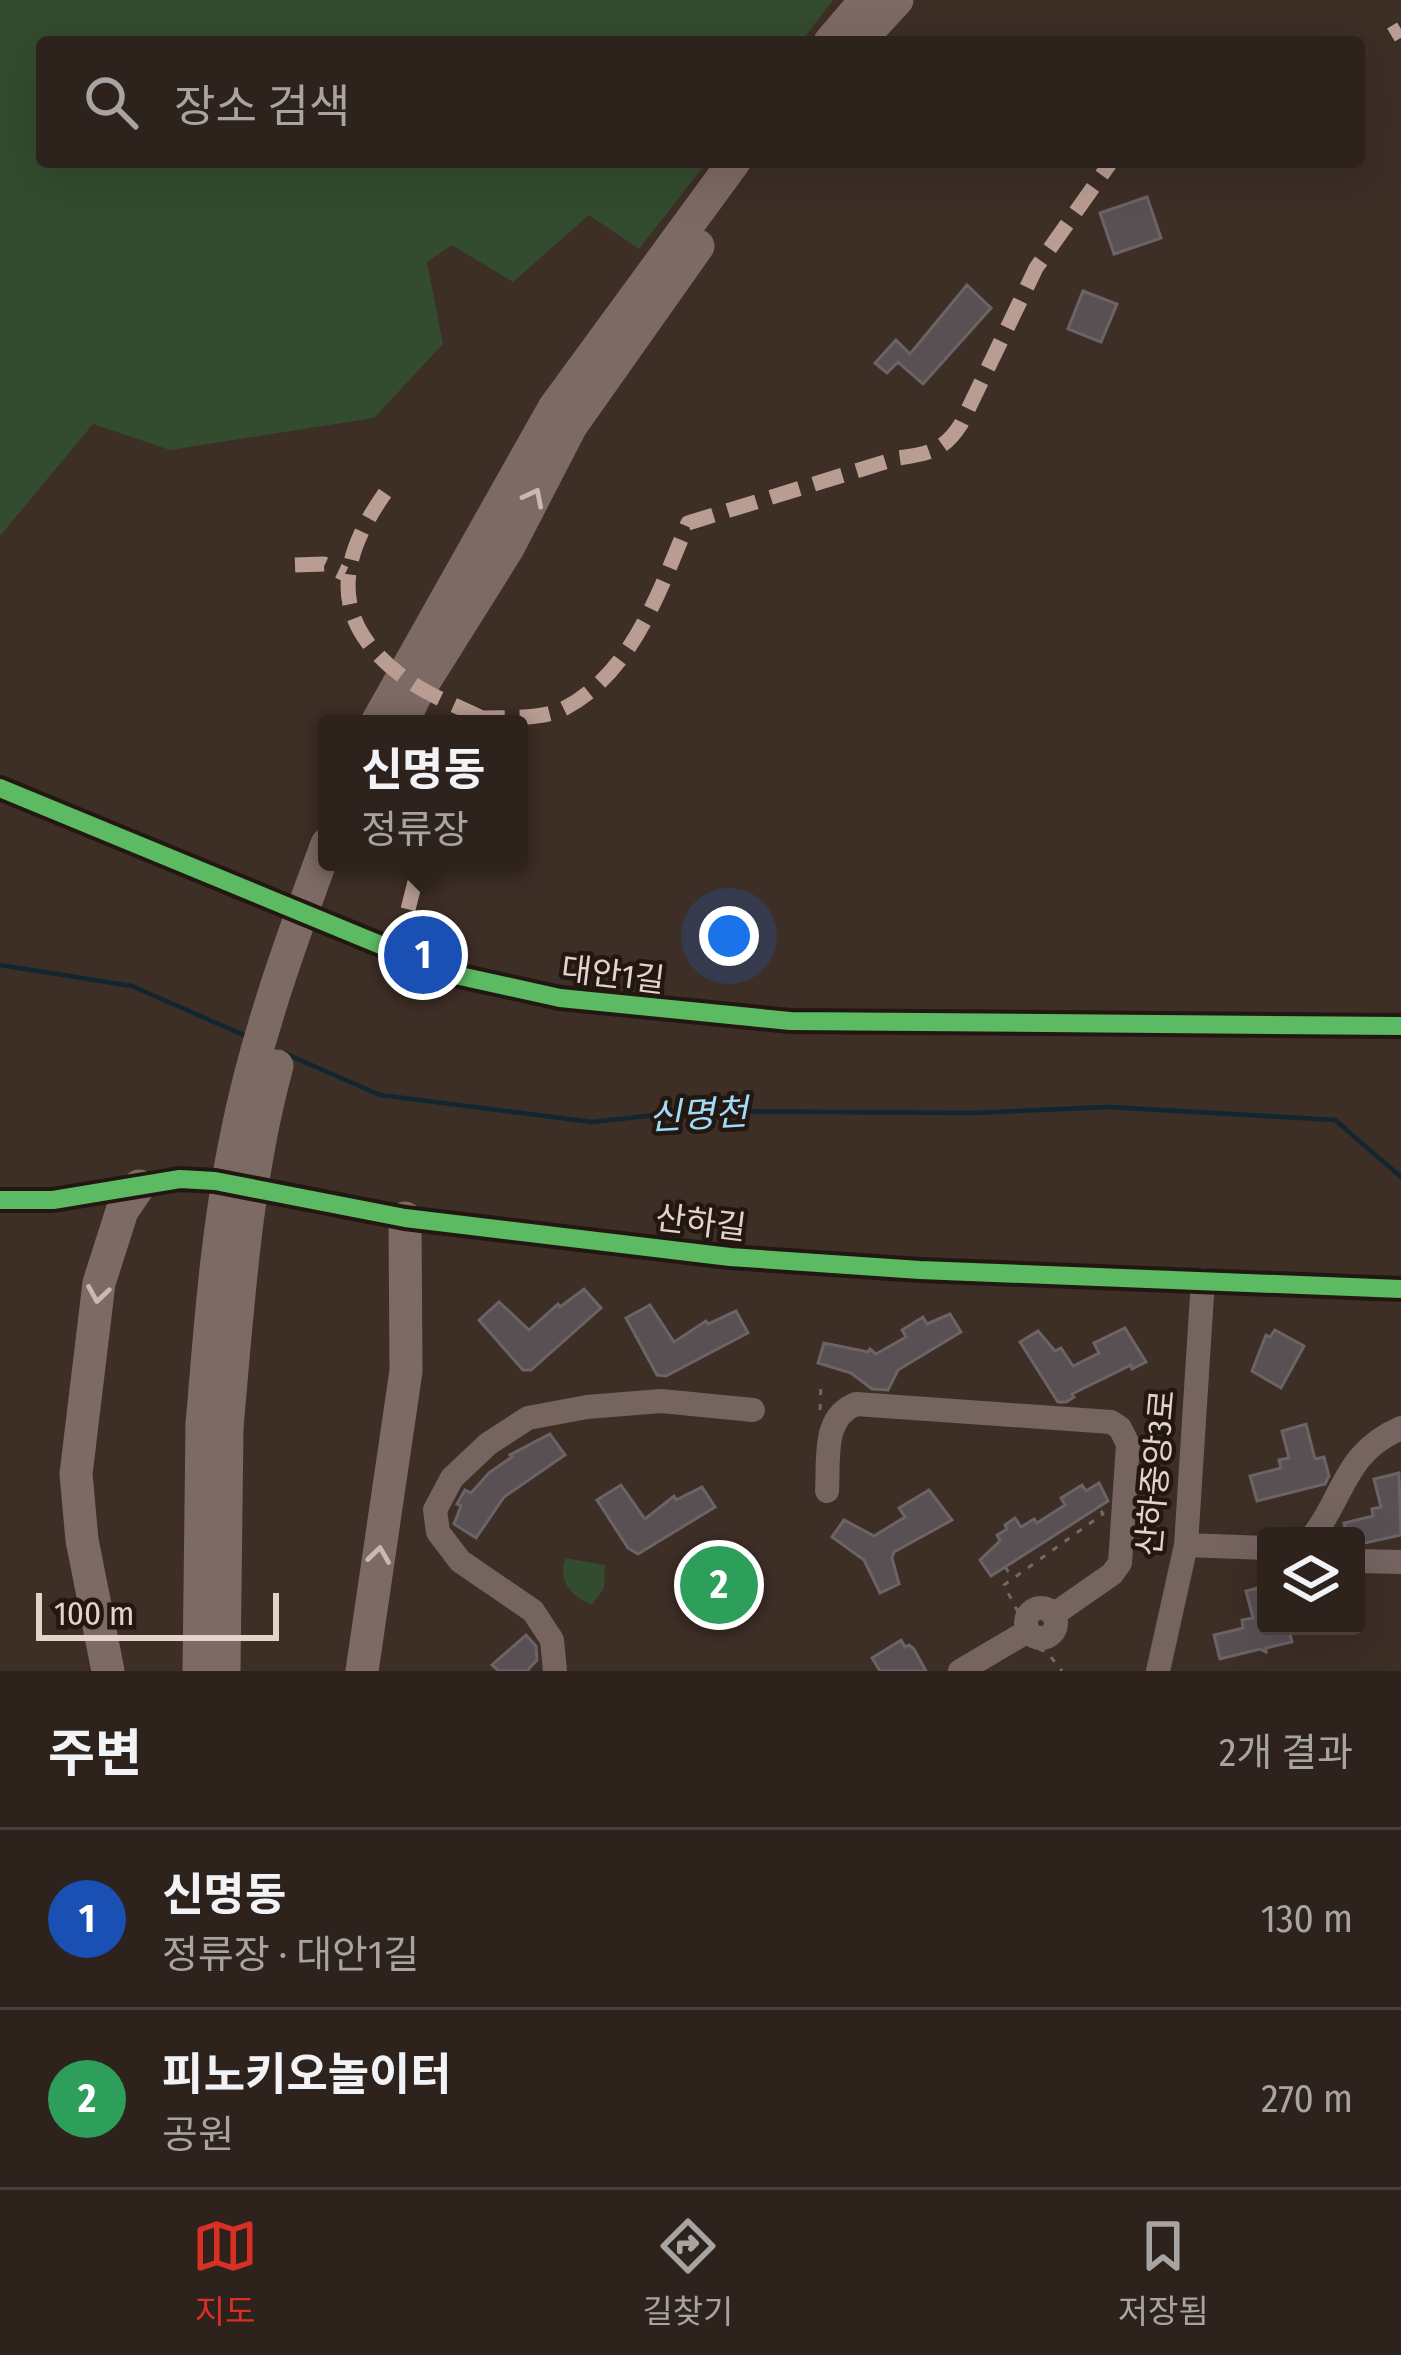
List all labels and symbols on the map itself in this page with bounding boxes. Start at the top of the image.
one-way arrow [520,488,543,509]
your location [699,906,759,966]
pin: 1 [384,910,462,1000]
street label: 대안1길 [559,949,667,1001]
water label: 신명천 [647,1090,753,1140]
street label: 산하길 [653,1198,749,1248]
one-way arrow [86,1284,112,1303]
street label: 산하중앙3로 [1129,1388,1183,1558]
pin: 2 [680,1540,758,1630]
one-way arrow [365,1545,391,1565]
scale bar [36,1587,279,1640]

